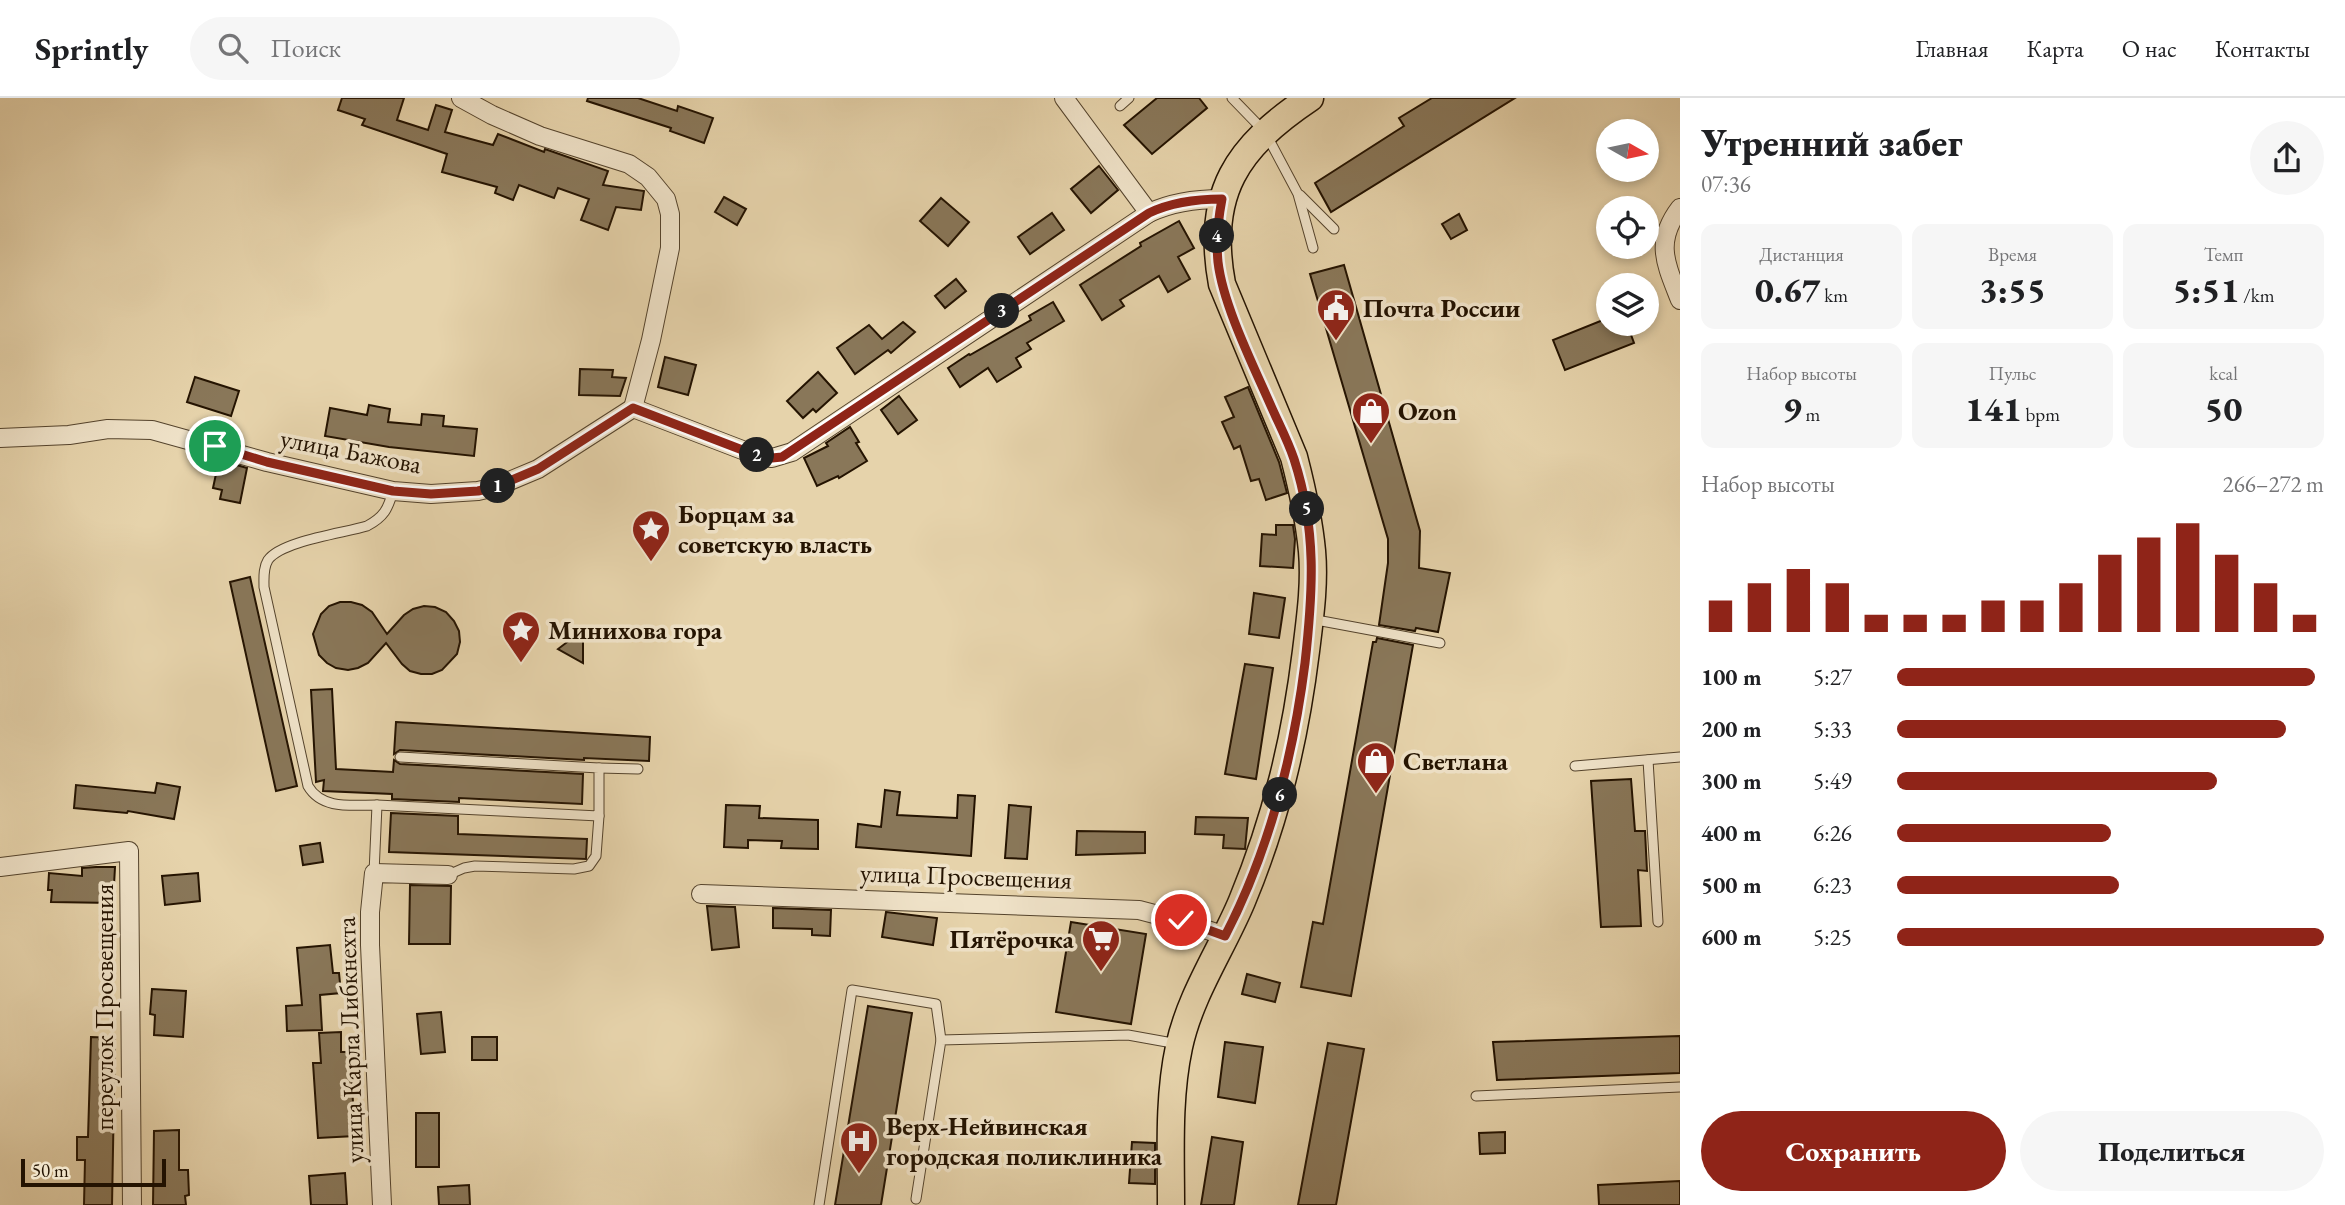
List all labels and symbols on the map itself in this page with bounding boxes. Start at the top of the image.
north arrow [1596,119,1659,182]
pin: 4 [1200,218,1234,254]
public building icon: Почта России [1315,287,1357,342]
place label: Почта России [1363,291,1520,325]
pin: 3 [984,294,1020,328]
shop icon: Ozon [1350,390,1392,445]
place label: Ozon [1398,394,1457,428]
pin [185,416,245,476]
street label: улица Бажова [278,421,425,481]
pin: 2 [740,438,774,472]
pin: 1 [480,468,516,504]
pin: 5 [1290,492,1324,526]
place label: Борцам за советскую власть [678,497,872,561]
place icon: Борцам за советскую власть [630,508,672,563]
place icon: Минихова гора [500,609,542,664]
place label: Минихова гора [548,613,723,647]
shop icon: Светлана [1355,740,1397,795]
place label: Светлана [1403,744,1508,778]
pin: 6 [1262,778,1298,812]
street label: улица Просвещения [859,855,1073,897]
street label: переулок Просвещения [87,884,121,1130]
pin [1151,890,1211,950]
street label: улица Карла Либкнехта [329,915,371,1164]
supermarket icon: Пятёрочка [1080,918,1122,973]
place label: Пятёрочка [950,922,1075,956]
place label: Верх-Нейвинская городская поликлиника [886,1109,1163,1173]
hospital icon: Верх-Нейвинская городская поликлиника [838,1120,880,1175]
scale bar [21,1156,166,1188]

